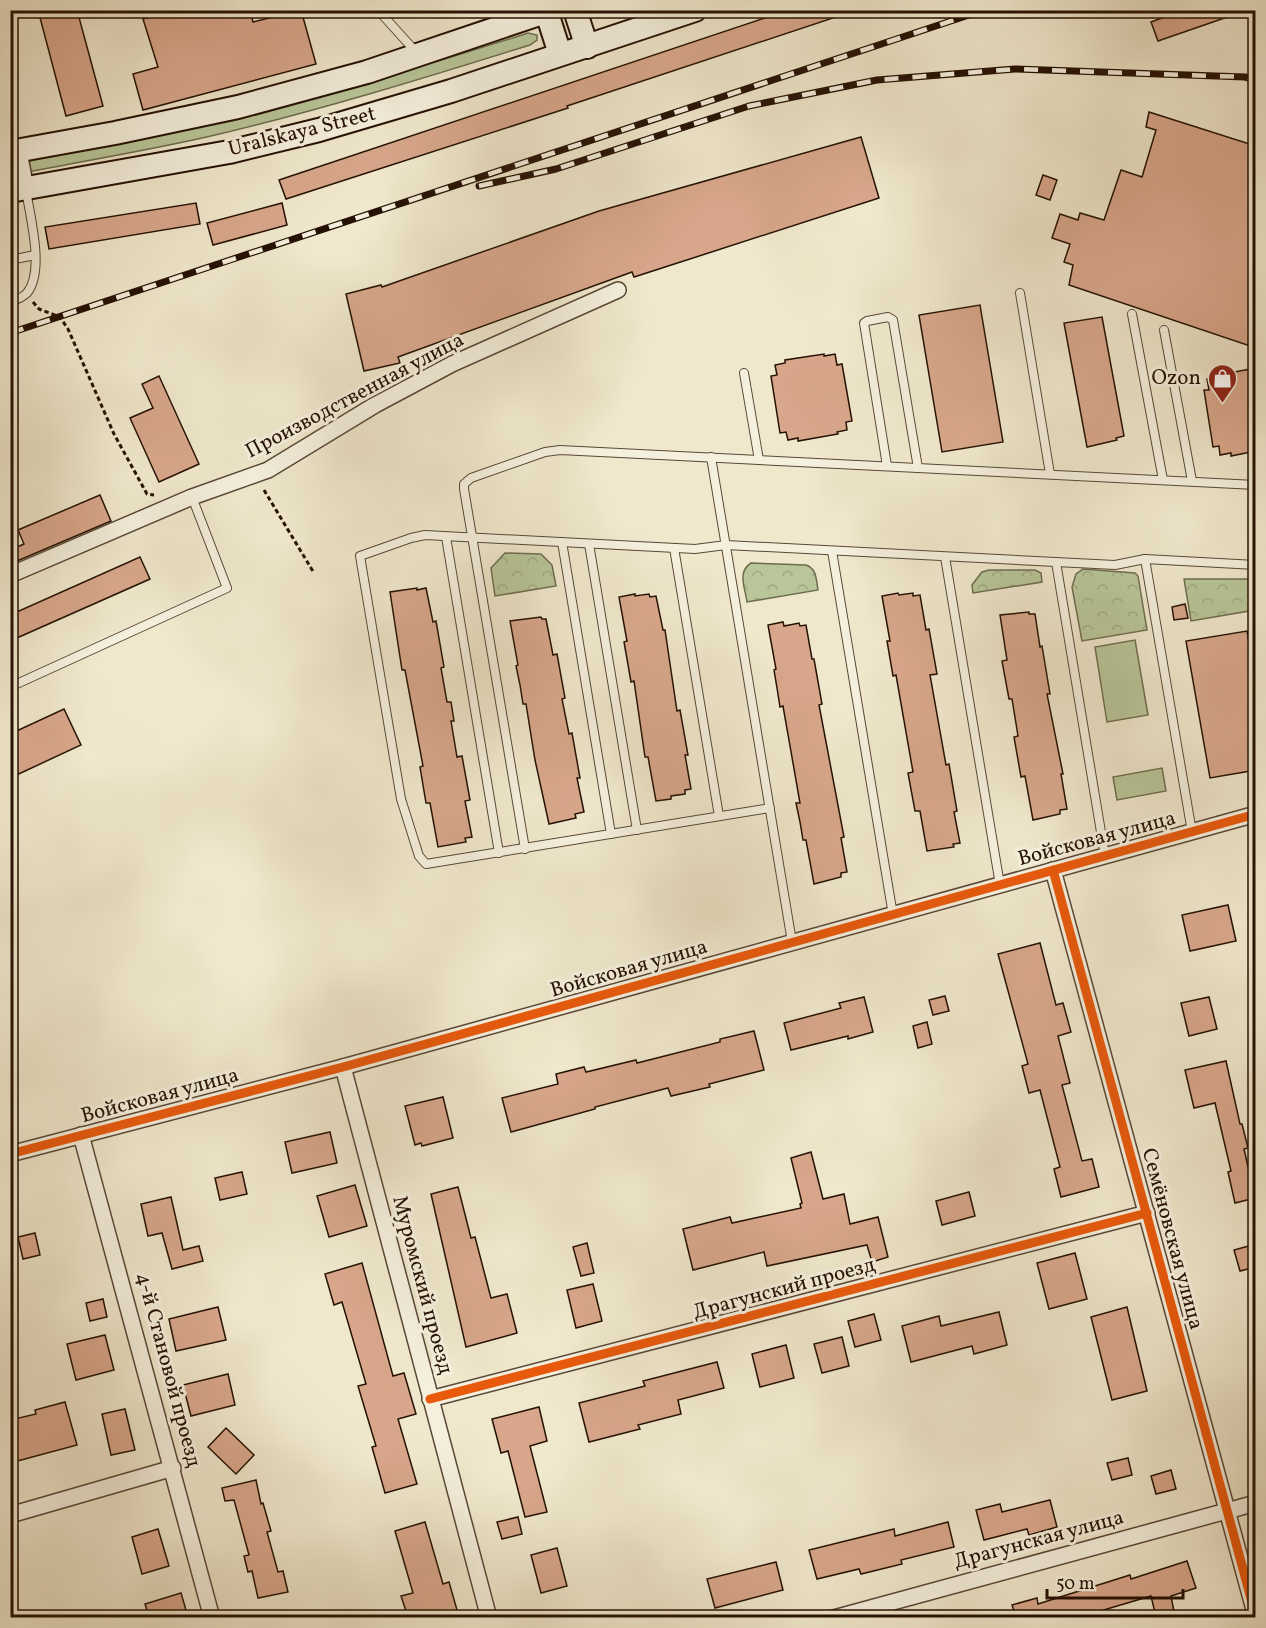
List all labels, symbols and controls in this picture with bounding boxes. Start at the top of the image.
street label: Uralskaya Street [225,100,379,164]
street label: Производственная улица [240,326,470,466]
shop icon: Ozon [1206,362,1238,404]
place label: Ozon [1151,364,1201,393]
street label: Войсковая улица [1015,804,1179,874]
street label: Войсковая улица [547,933,711,1005]
street label: Войсковая улица [78,1061,242,1131]
street label: Семёновская улица [1134,1145,1210,1333]
street label: Муромский проезд [384,1192,460,1378]
street label: Драгунский проезд [690,1251,879,1327]
street label: 4-й Становой проезд [128,1269,208,1471]
street label: Драгунская улица [951,1503,1127,1577]
scale bar [1047,1562,1184,1600]
text: 50 m [1056,1572,1095,1597]

